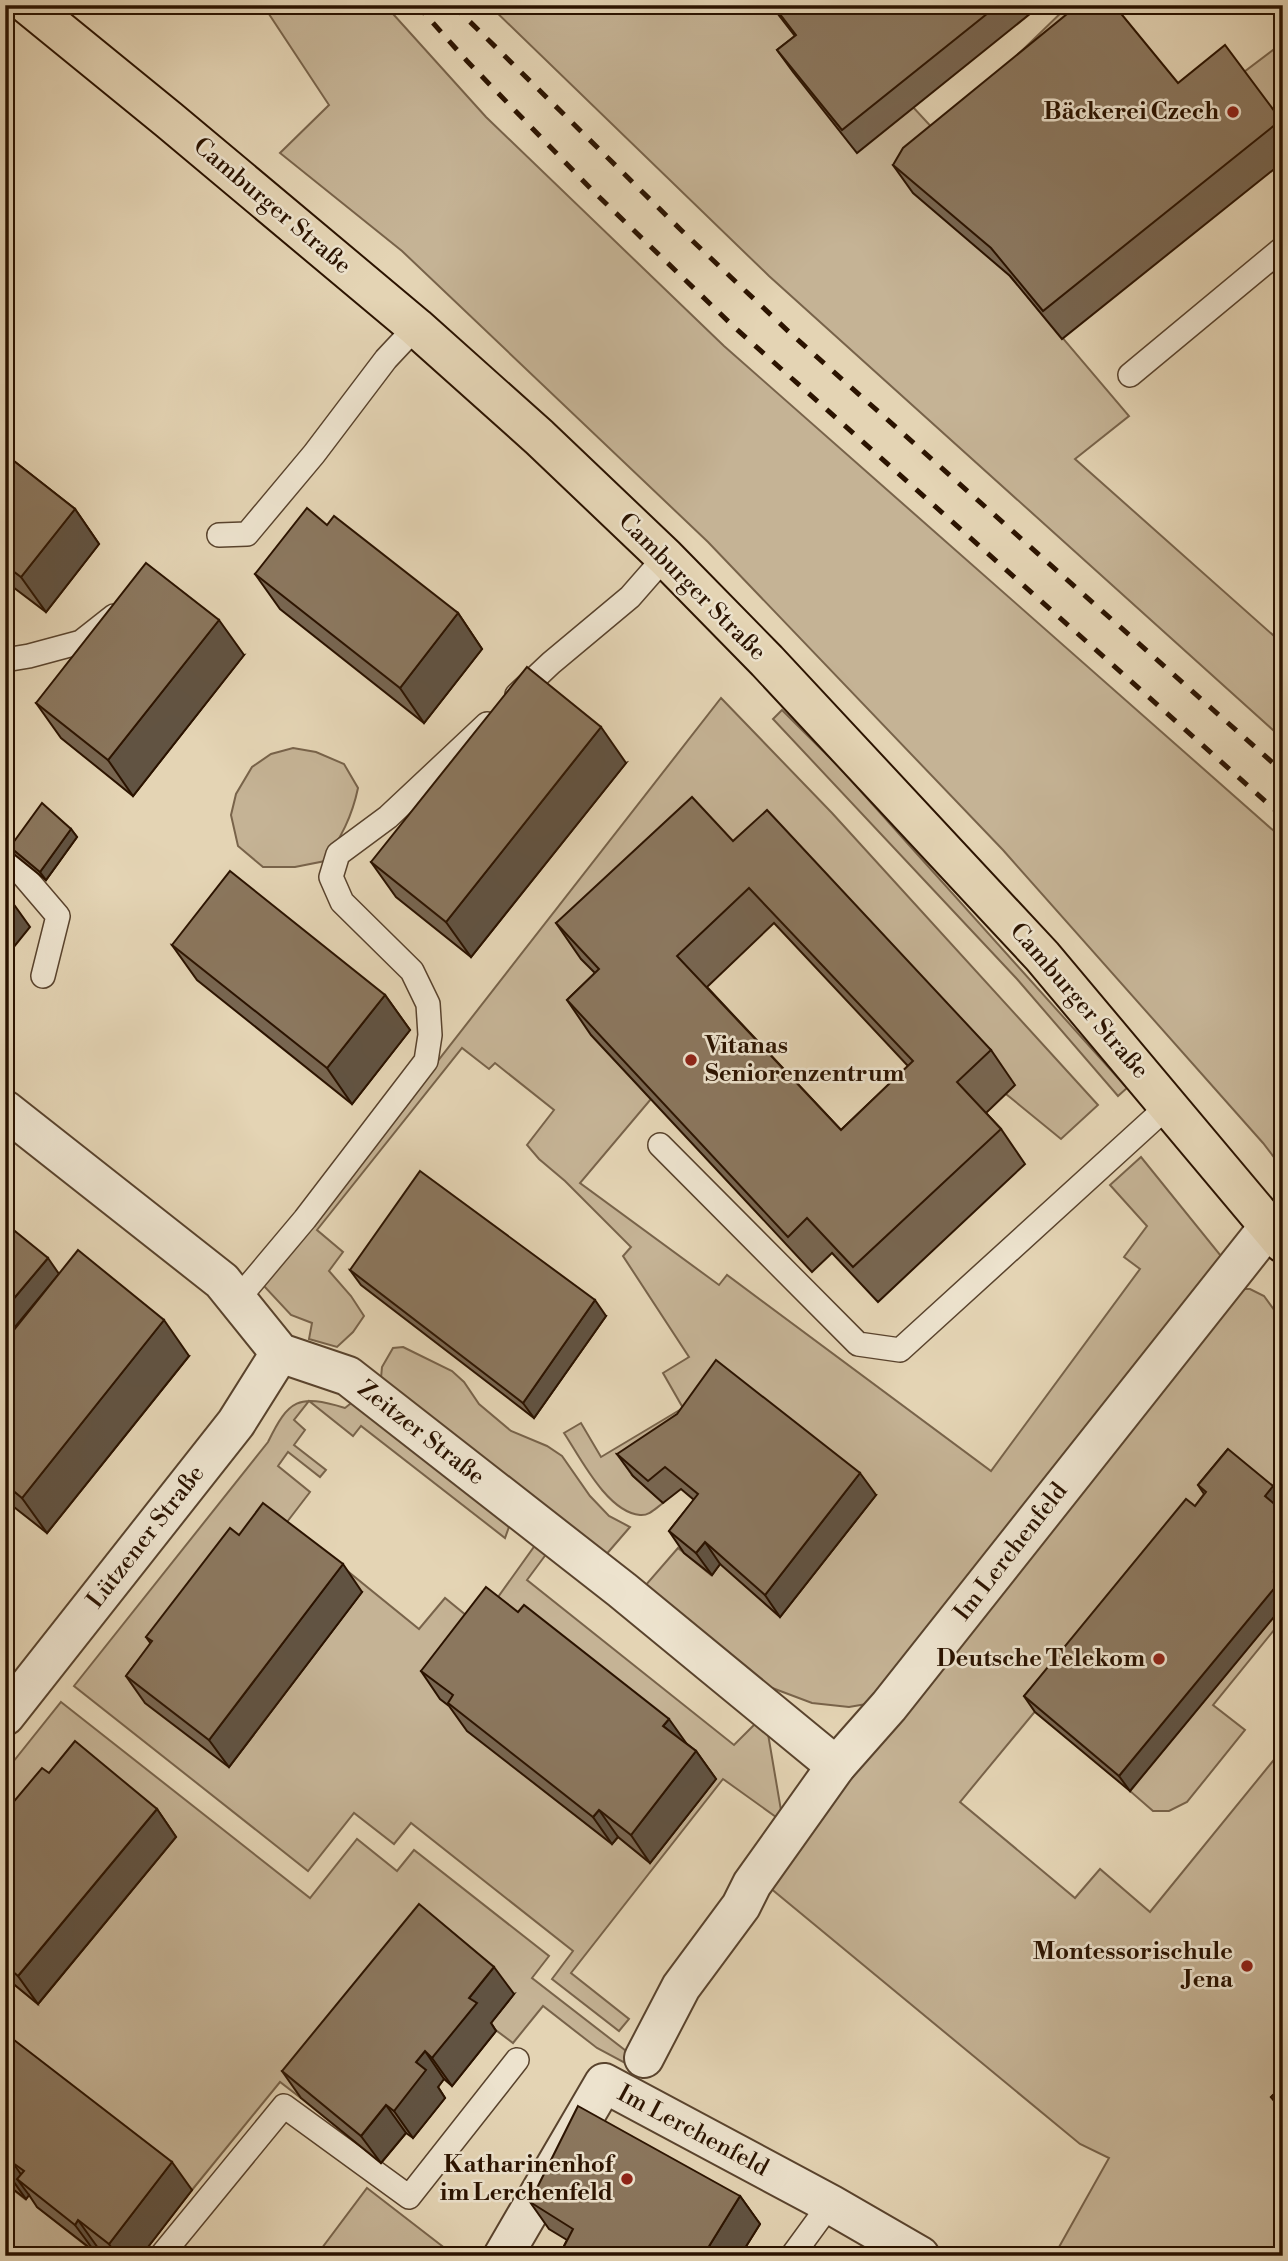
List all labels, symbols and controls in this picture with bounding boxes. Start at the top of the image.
place label: Bäckerei Czech [1044,97,1219,127]
marker: Bäckerei Czech [1225,104,1241,120]
street label: Camburger Straße [187,131,357,281]
street label: Camburger Straße [612,507,772,667]
street label: Camburger Straße [1003,917,1155,1085]
place label: Vitanas Seniorenzentrum [704,1031,905,1089]
marker: Vitanas Seniorenzentrum [683,1052,699,1068]
street label: Zeitzer Straße [351,1374,491,1492]
street label: Lützener Straße [81,1459,211,1615]
street label: Im Lerchenfeld [948,1477,1074,1627]
place label: Deutsche Telekom [936,1644,1145,1674]
marker: Deutsche Telekom [1151,1651,1167,1667]
place label: Montessorischule Jena [1033,1937,1234,1995]
marker: Montessorischule Jena [1239,1958,1255,1974]
street label: Im Lerchenfeld [612,2079,774,2184]
place label: Katharinenhof im Lerchenfeld [440,2150,616,2208]
marker: Katharinenhof im Lerchenfeld [619,2171,635,2187]

